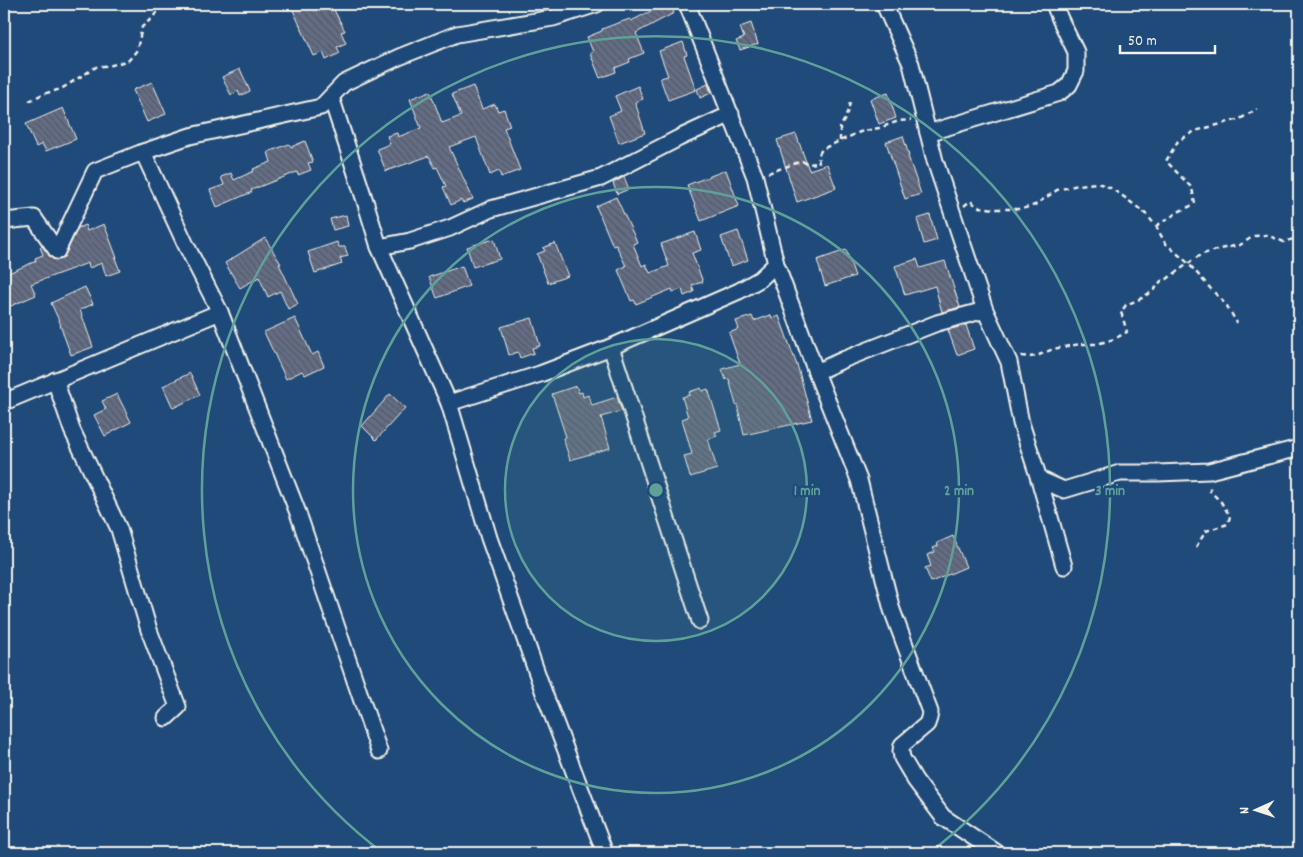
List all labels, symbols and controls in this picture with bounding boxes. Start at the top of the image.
scale bar [1120,22,1216,54]
text: 50 m [1128,31,1157,53]
centre of rings [647,481,665,499]
text: 1 min [794,481,820,503]
text: 2 min [944,481,974,503]
text: 3 min [1095,481,1125,503]
north arrow [1230,784,1280,834]
text: N [1235,807,1255,815]

